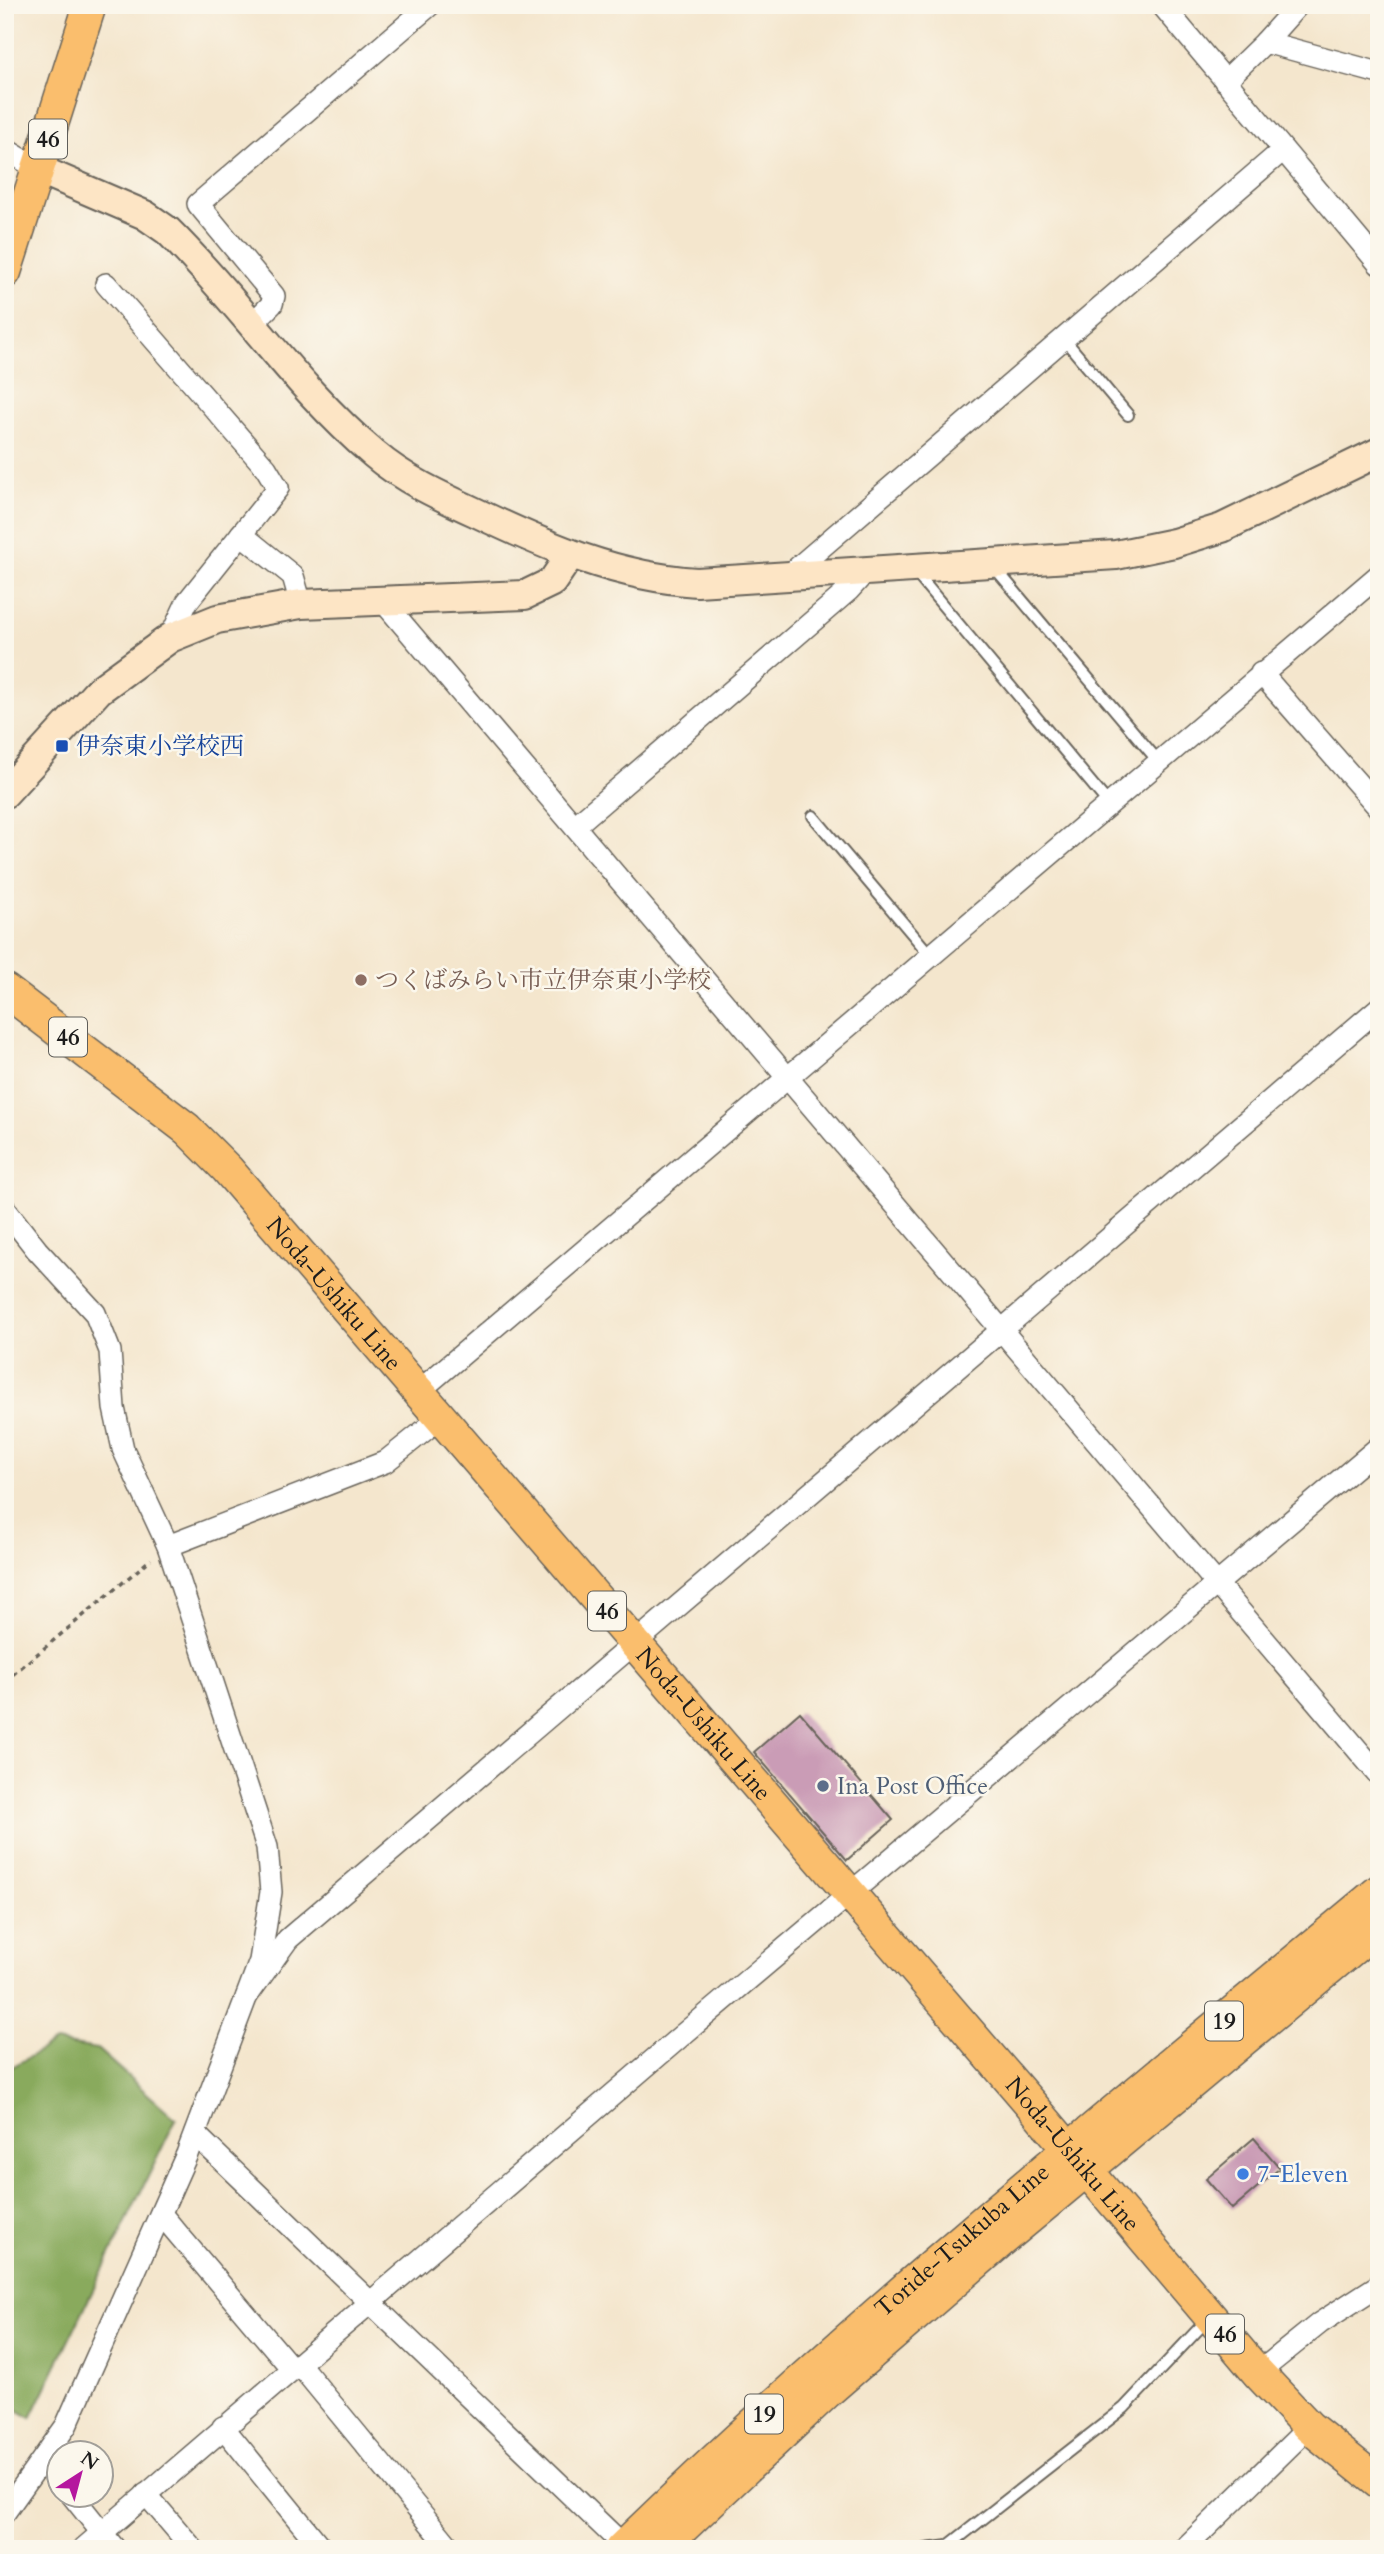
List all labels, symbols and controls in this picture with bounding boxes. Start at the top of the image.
road number: 46 [29,120,67,158]
place label: 伊奈東小学校西 [76,730,244,763]
marker: 伊奈東小学校西 [54,738,70,754]
place label: つくばみらい市立伊奈東小学校 [375,964,711,997]
marker: つくばみらい市立伊奈東小学校 [353,972,369,988]
road number: 46 [49,1018,87,1056]
street label: Noda-Ushiku Line [258,1210,409,1378]
road number: 46 [588,1592,626,1630]
street label: Noda-Ushiku Line [628,1640,779,1808]
place label: Ina Post Office [837,1770,988,1803]
marker: Ina Post Office [815,1778,831,1794]
road number: 19 [1205,2002,1243,2040]
street label: Noda-Ushiku Line [998,2070,1148,2239]
street label: Toride-Tsukuba Line [868,2156,1057,2325]
place label: 7-Eleven [1257,2158,1349,2191]
marker: 7-Eleven [1235,2166,1251,2182]
road number: 46 [1206,2314,1244,2354]
road number: 19 [745,2394,783,2434]
north arrow [46,2438,116,2508]
text: N [75,2446,104,2477]

